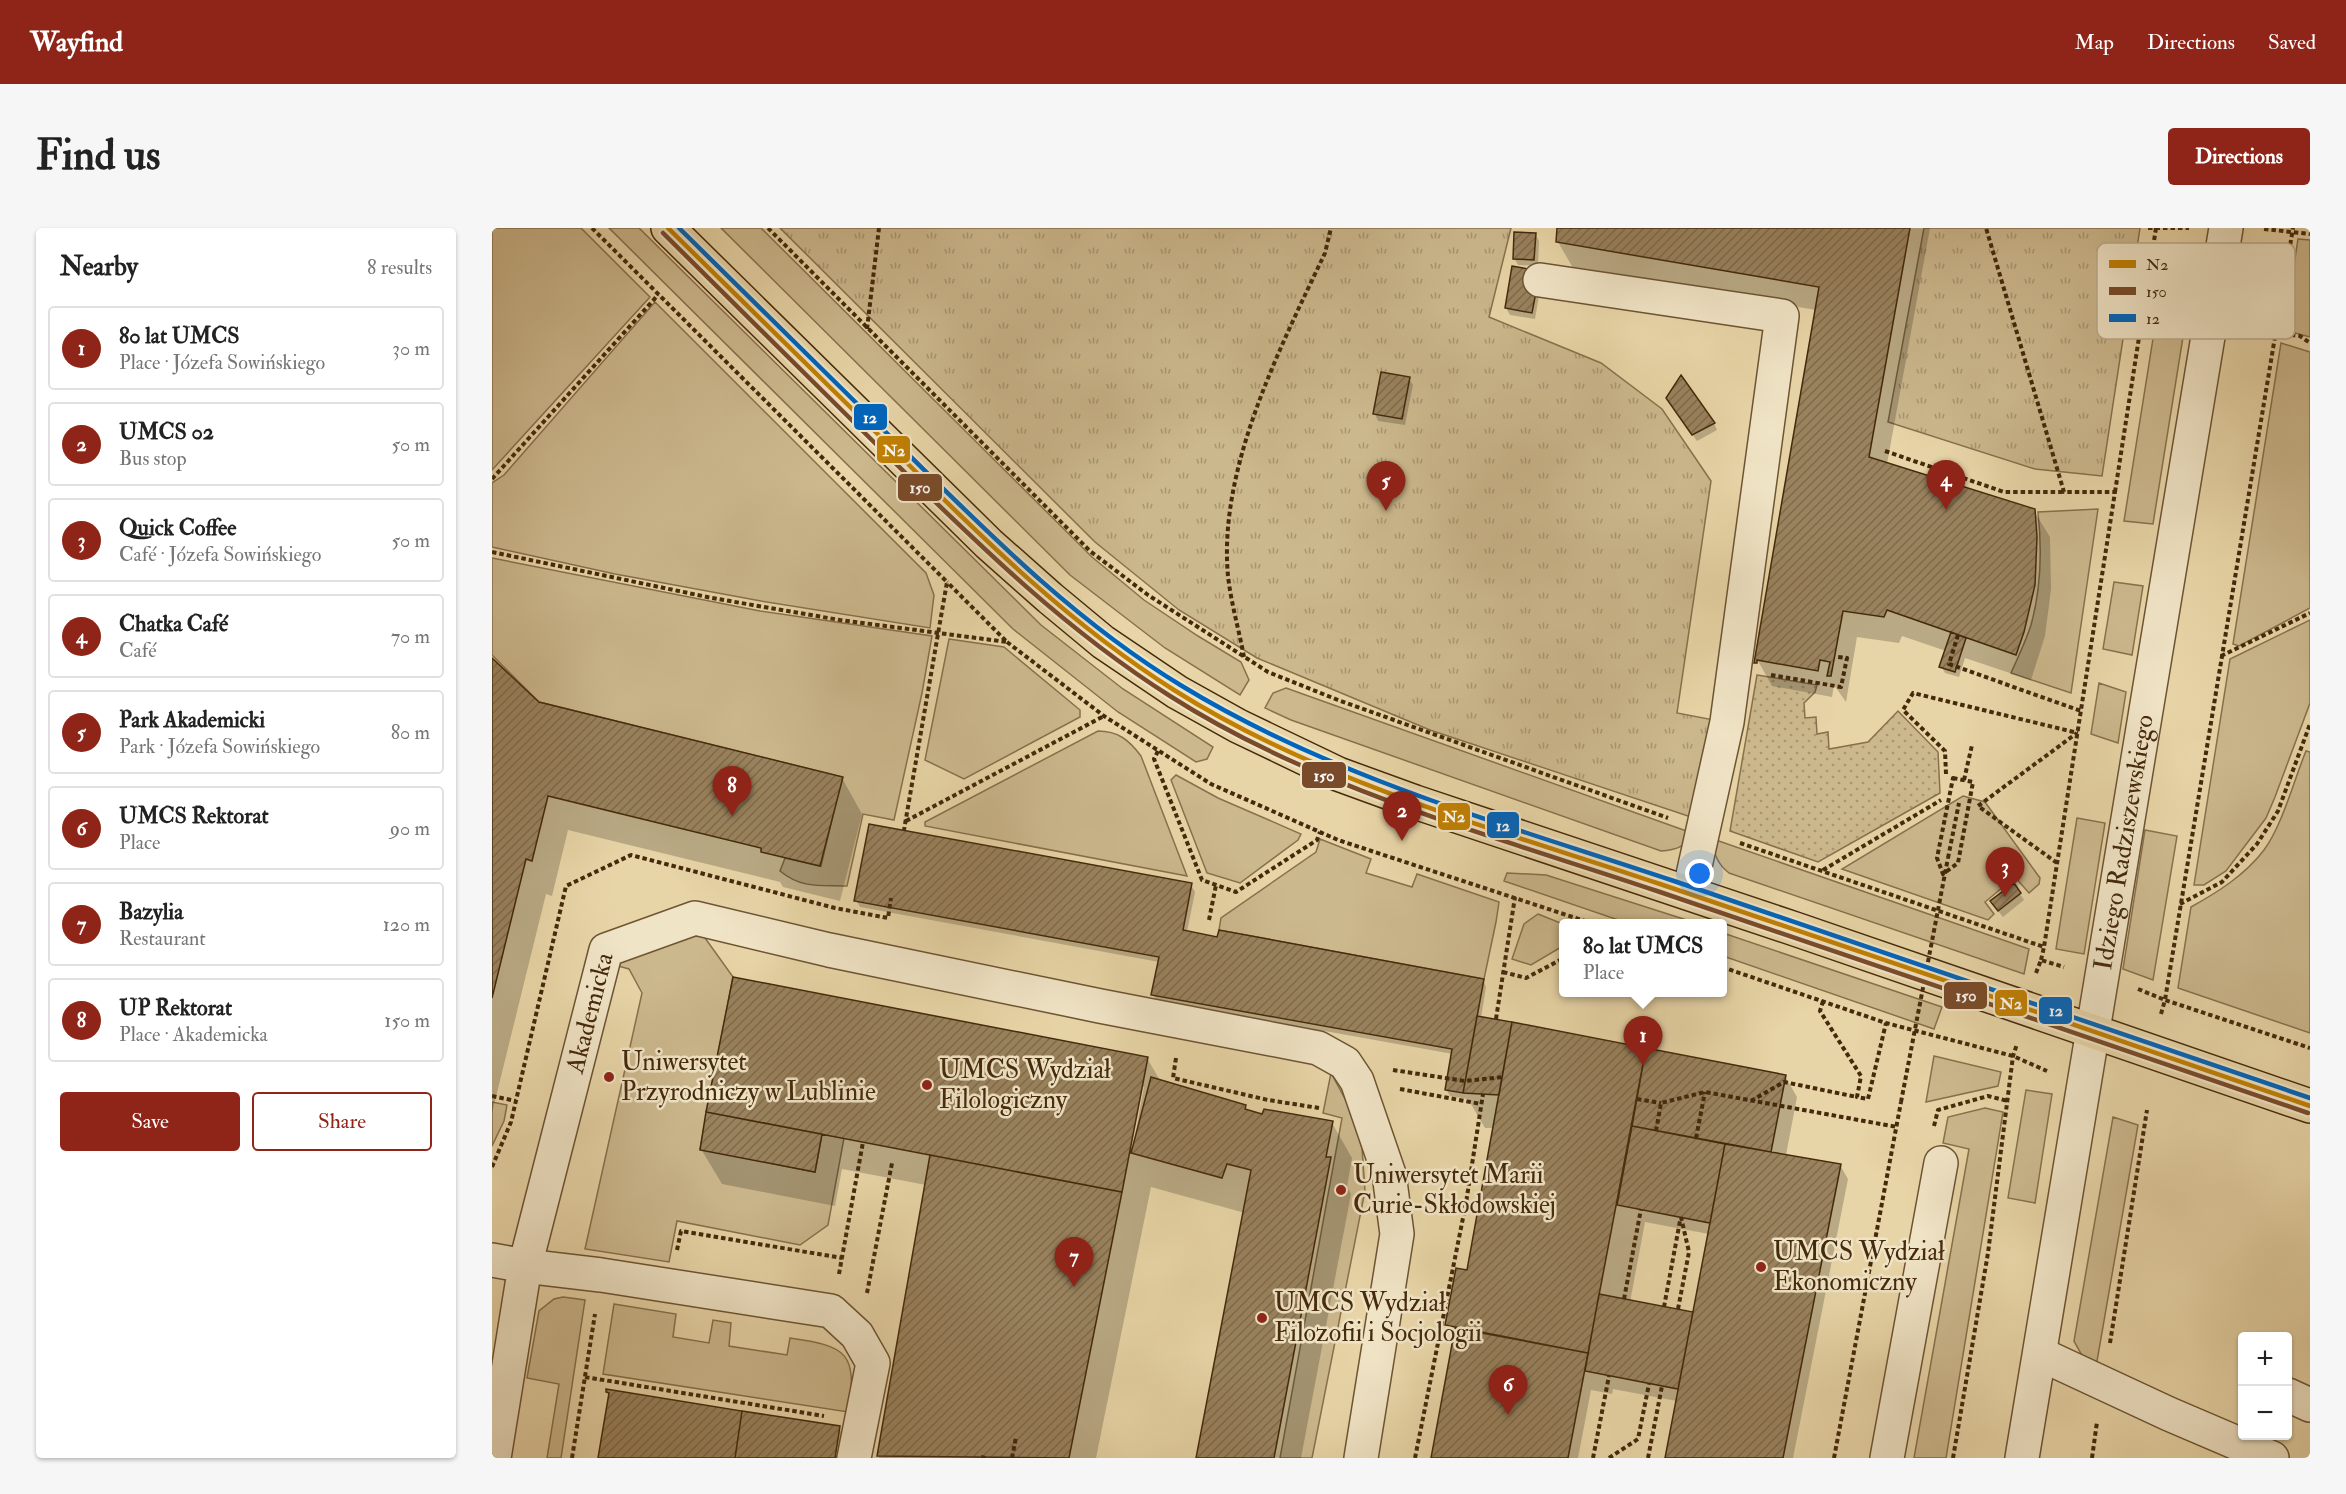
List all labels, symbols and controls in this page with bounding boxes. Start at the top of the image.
text: Wayfind [30,25,123,60]
text: Map [2074,29,2114,56]
text: Directions [2147,29,2235,56]
text: Saved [2268,29,2316,56]
button: Directions [2168,128,2310,185]
text: Find us [36,130,160,182]
legend [2097,243,2295,339]
text: Nearby [60,251,138,283]
text: 8 results [367,255,432,280]
text: N2 [2146,255,2168,275]
text: 150 [2146,282,2167,302]
text: 12 [2146,309,2160,329]
text: 80 lat UMCS [119,322,240,350]
text: 1 [78,336,85,361]
text: 30 m [392,336,430,361]
text: Place · Józefa Sowińskiego [119,350,325,375]
line badge: 12 [853,403,888,431]
text: 12 [863,408,877,428]
text: UMCS 02 [119,418,214,446]
text: 2 [76,432,87,457]
text: 50 m [391,432,430,457]
line badge: N2 [876,435,911,464]
text: N2 [882,441,905,461]
text: Bus stop [119,446,187,471]
pin: 4 [1926,460,1966,510]
pin: 5 [1366,462,1406,511]
line badge: 150 [897,473,943,502]
text: 150 [910,478,930,498]
text: Quick Coffee [119,514,236,542]
text: 3 [78,528,85,553]
text: 50 m [391,528,430,553]
text: Café · Józefa Sowińskiego [119,542,321,567]
text: Chatka Café [119,610,228,638]
text: 4 [76,624,87,649]
text: 70 m [391,624,430,649]
text: Café [119,638,157,663]
text: Park Akademicki [119,706,265,734]
street label: Idziego Radziszewskiego [2087,712,2161,973]
text: 5 [77,720,86,745]
text: 80 m [391,720,430,745]
text: Park · Józefa Sowińskiego [119,734,320,759]
line badge: 150 [1301,761,1347,789]
pin: 8 [712,766,752,816]
text: 150 [1314,766,1334,786]
pin: 2 [1382,792,1422,841]
text: UMCS Rektorat [119,802,269,830]
line badge: N2 [1437,802,1471,831]
text: N2 [1442,807,1465,827]
line badge: 12 [1486,811,1520,839]
text: 6 [76,816,87,841]
text: 90 m [390,816,430,841]
text: 12 [1496,816,1510,836]
text: Place [119,830,160,855]
pin: 3 [1986,848,2024,897]
your location [1685,859,1714,888]
text: Bazylia [119,898,183,926]
text: 7 [77,912,86,937]
text: 120 m [383,912,430,937]
popup [1559,919,1727,997]
text: Restaurant [119,926,206,951]
text: 80 lat UMCS [1583,932,1703,960]
street label: Akademicka [559,949,621,1078]
text: Place [1583,960,1624,985]
line badge: 150 [1943,981,1988,1010]
text: 150 [1956,986,1976,1006]
line badge: N2 [1994,989,2028,1017]
text: UP Rektorat [119,994,232,1022]
text: N2 [1999,994,2022,1014]
line badge: 12 [2038,996,2073,1025]
text: 12 [2049,1001,2063,1021]
text: 8 [77,1008,86,1033]
text: 150 m [384,1008,430,1033]
pin: 1 [1624,1016,1662,1066]
text: Place · Akademicka [119,1022,268,1047]
place label: Uniwersytet Przyrodniczy w Lublinie [621,1046,876,1108]
place label: UMCS Wydział Filologiczny [939,1054,1111,1116]
marker: Uniwersytet Przyrodniczy w Lublinie [602,1070,616,1084]
marker: UMCS Wydział Filologiczny [920,1078,934,1092]
button: Save [60,1092,240,1151]
button: Share [252,1092,432,1151]
place label: Uniwersytet Marii Curie-Skłodowskiej [1353,1159,1556,1221]
marker: Uniwersytet Marii Curie-Skłodowskiej [1334,1183,1348,1197]
place label: UMCS Wydział Ekonomiczny [1773,1236,1945,1298]
pin: 7 [1054,1238,1094,1287]
marker: UMCS Wydział Ekonomiczny [1754,1260,1768,1274]
place label: UMCS Wydział Filozofii i Socjologii [1274,1287,1482,1349]
marker: UMCS Wydział Filozofii i Socjologii [1255,1311,1269,1325]
map controls [2238,1332,2292,1440]
button: + [2238,1332,2292,1386]
pin: 6 [1488,1366,1528,1415]
button: − [2238,1386,2292,1440]

